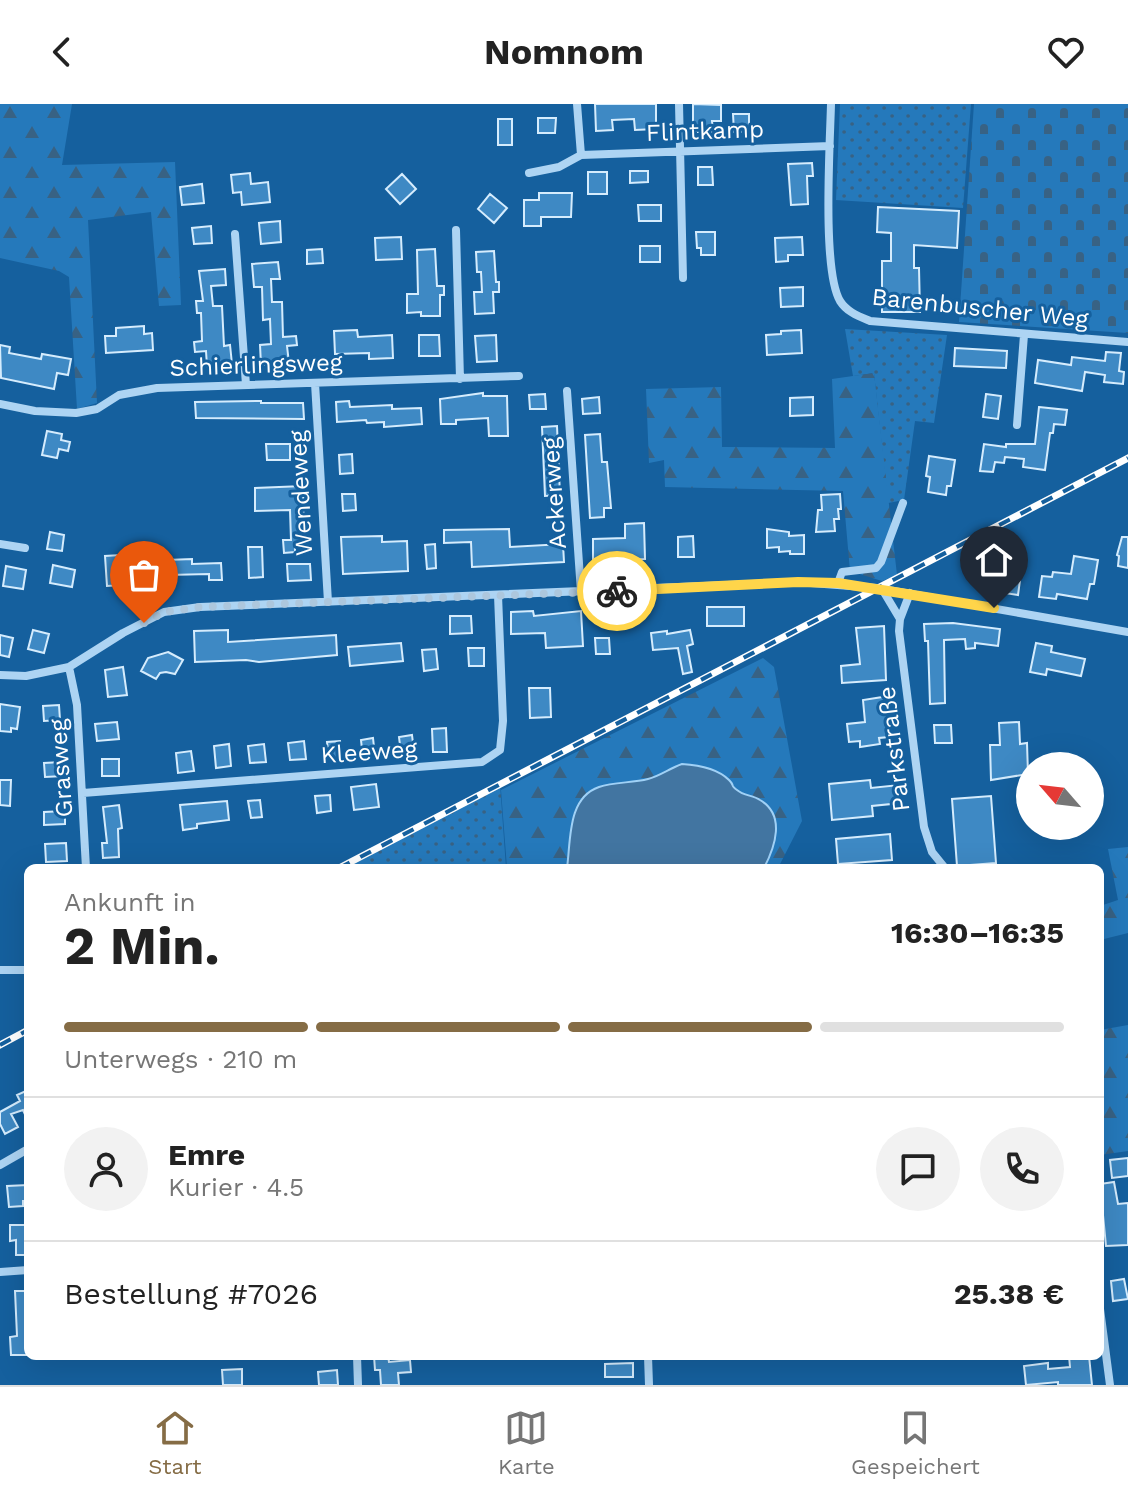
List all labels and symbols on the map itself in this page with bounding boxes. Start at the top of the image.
street label: Flintkamp [646,115,764,147]
street label: Barenbuscher Weg [870,283,1090,333]
street label: Schierlingsweg [169,348,343,382]
street label: Wendeweg [284,429,318,557]
street label: Ackerweg [536,436,572,550]
pin [960,526,1028,608]
pin [110,541,178,623]
courier [577,551,657,631]
street label: Parkstraße [872,685,916,813]
street label: Grasweg [44,718,78,818]
street label: Kleeweg [320,735,418,769]
north arrow [1016,752,1104,840]

